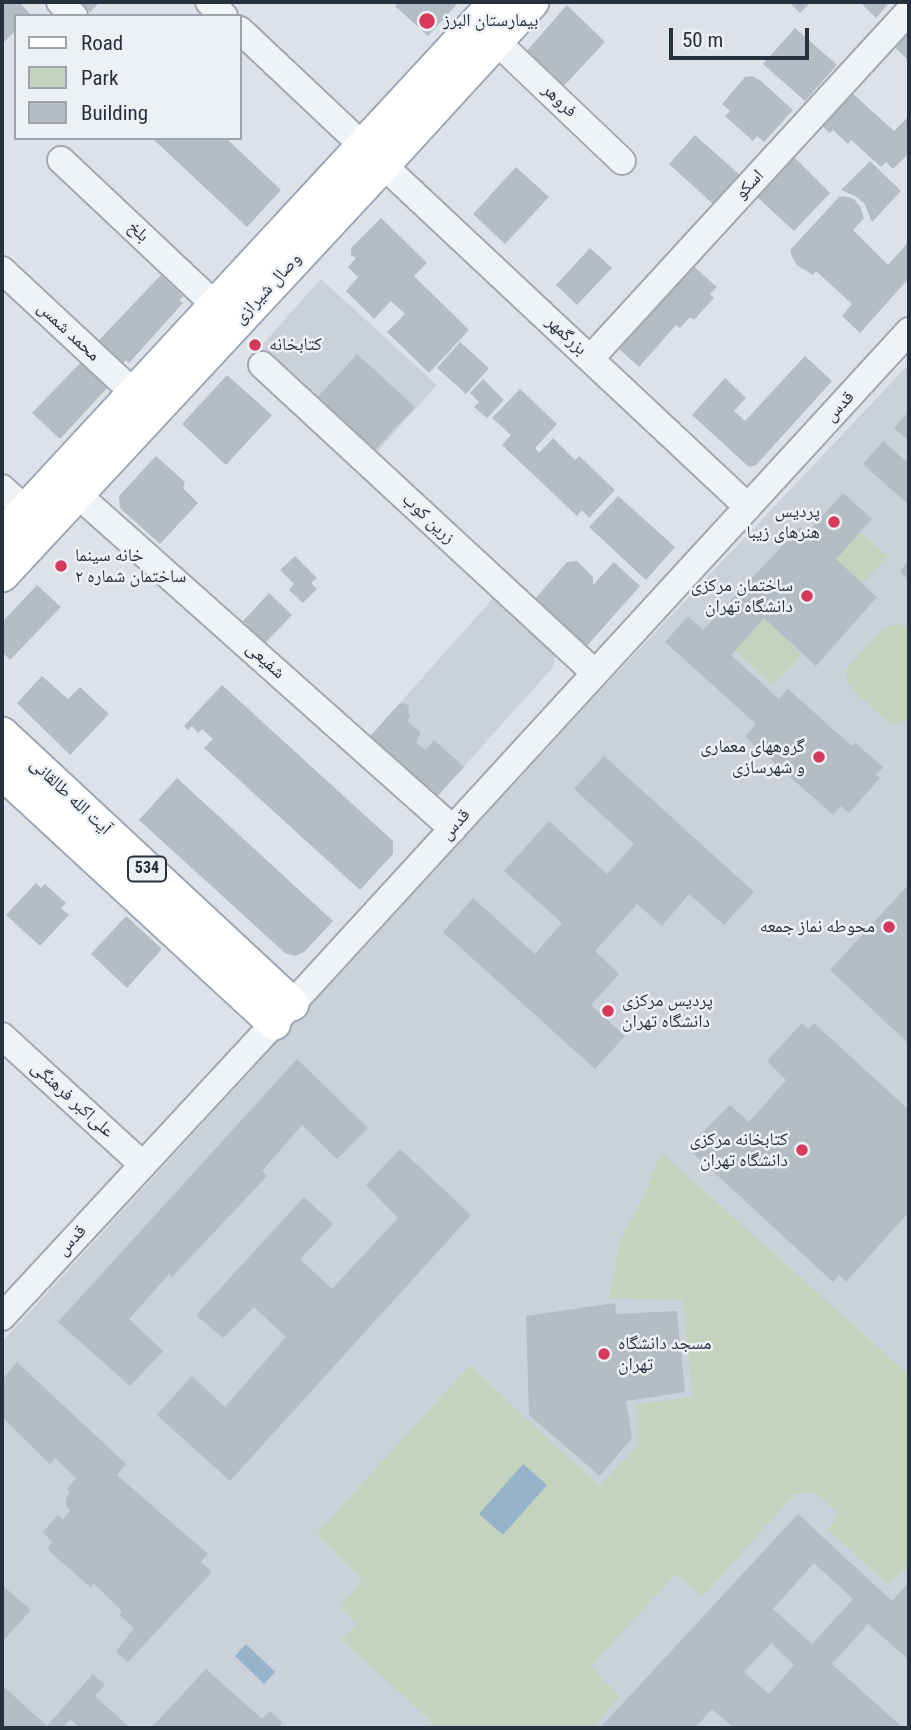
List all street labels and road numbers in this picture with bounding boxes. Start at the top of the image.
street label: فروهر [537,79,581,123]
street label: اسکو [731,166,769,204]
street label: بلخ [123,217,153,247]
street label: وصال شیرازی [229,249,307,329]
street label: محمد شمس [32,298,104,366]
street label: بزرگمهر [541,312,591,360]
street label: قدس [820,387,860,427]
street label: زرین کوب [397,489,459,549]
street label: شفیعی [241,638,289,684]
street label: آیت الله طالقانی [25,754,115,840]
street label: قدس [436,805,476,845]
road number: 534 [128,856,166,882]
street label: علی‌اکبر فرهنگی [26,1057,118,1143]
street label: قدس [52,1221,92,1261]

